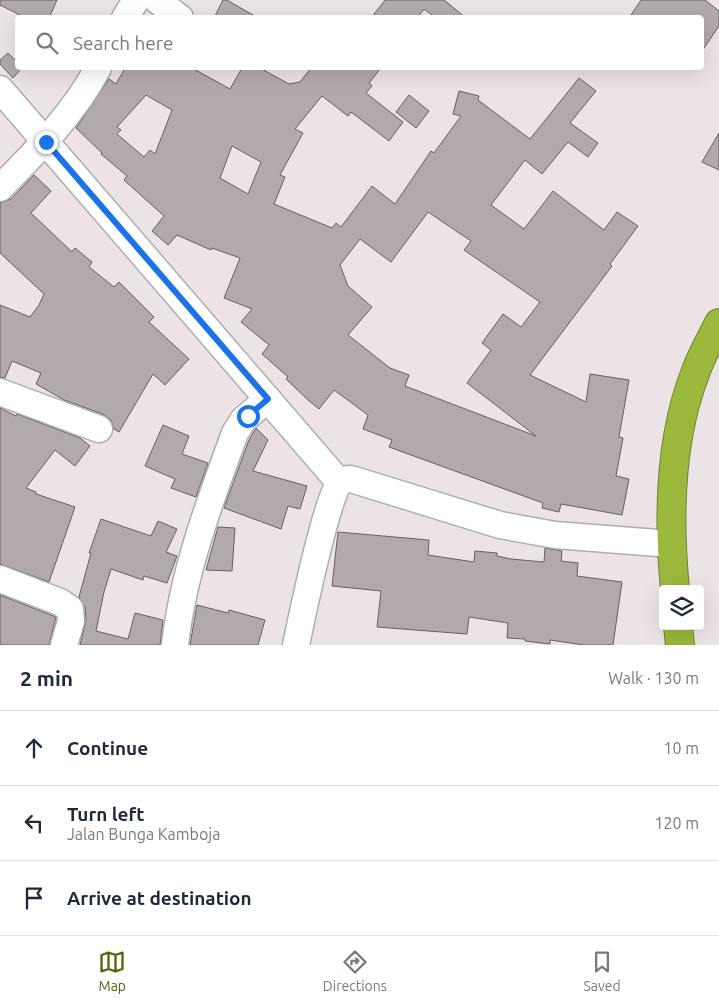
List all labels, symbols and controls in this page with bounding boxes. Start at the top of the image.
search box [15,15,704,70]
icon: search [33,29,61,57]
text: Search here [73,32,173,54]
route end [35,131,58,154]
route start [237,405,260,428]
map controls [659,585,704,630]
button: layers [659,585,704,630]
text: 2 min [20,666,73,690]
text: Walk · 130 m [608,669,699,687]
icon: ahead [20,734,48,762]
text: Continue [67,737,148,759]
text: 10 m [663,739,699,757]
text: Turn left [67,803,145,825]
icon: left [20,809,48,837]
text: 120 m [654,814,699,832]
text: Jalan Bunga Kamboja [67,825,220,843]
icon: arrive [20,884,48,912]
text: Arrive at destination [67,887,252,909]
tab: Map [98,948,126,994]
tab: Directions [323,948,387,994]
tab: Saved [583,948,621,994]

